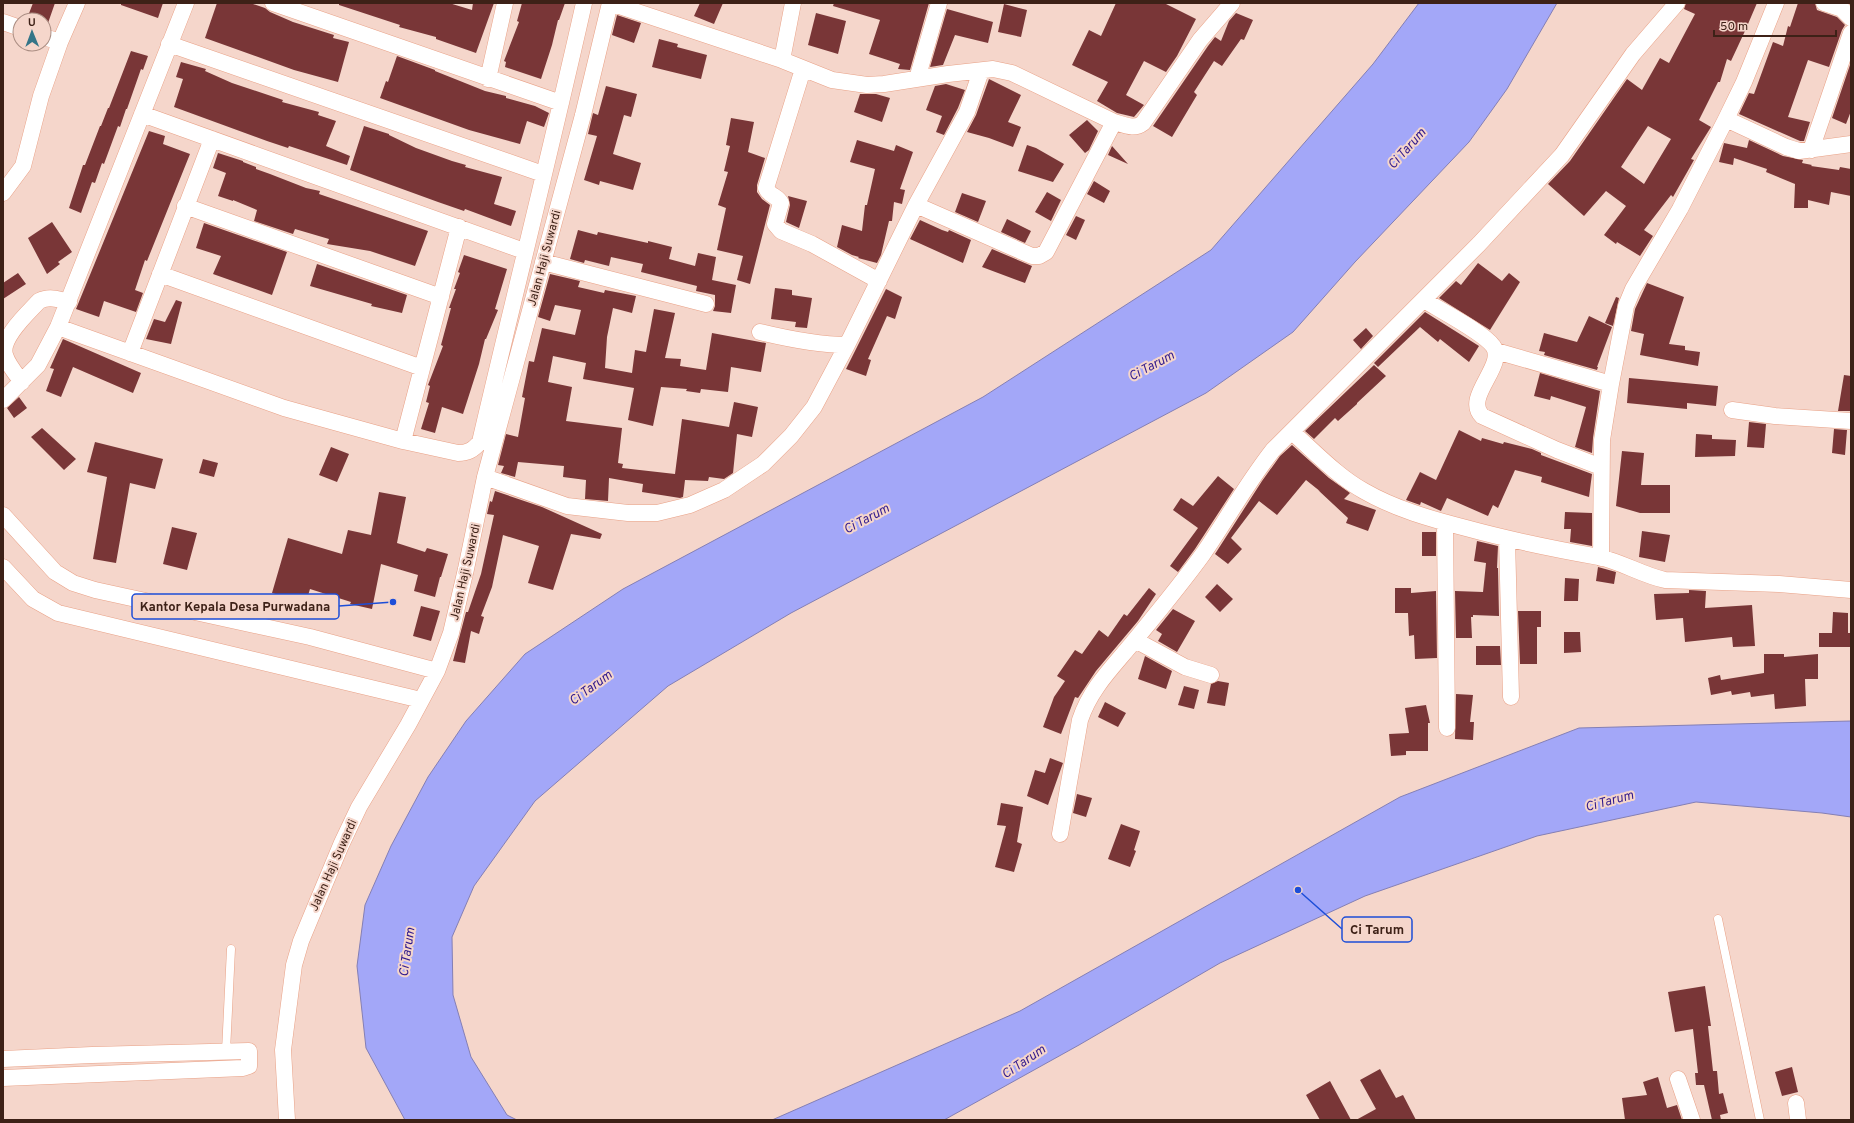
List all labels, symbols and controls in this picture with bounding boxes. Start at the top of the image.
north arrow [12,12,52,52]
scale bar [1714,12,1836,38]
text: U [28,16,36,30]
text: 50 m [1720,19,1748,35]
water label: Ci Tarum [1385,125,1430,173]
street label: Jalan Haji Suwardi [524,209,565,308]
water label: Ci Tarum [1126,348,1178,385]
water label: Ci Tarum [841,501,893,538]
street label: Jalan Haji Suwardi [447,522,485,622]
callout: Kantor Kepala Desa Purwadana [132,594,339,619]
text: Kantor Kepala Desa Purwadana [140,600,330,616]
water label: Ci Tarum [566,667,616,710]
water label: Ci Tarum [1584,788,1636,816]
street label: Jalan Haji Suwardi [307,817,361,914]
callout: Ci Tarum [1342,917,1412,942]
text: Ci Tarum [1350,923,1404,939]
water label: Ci Tarum [397,926,419,978]
water label: Ci Tarum [999,1042,1049,1083]

